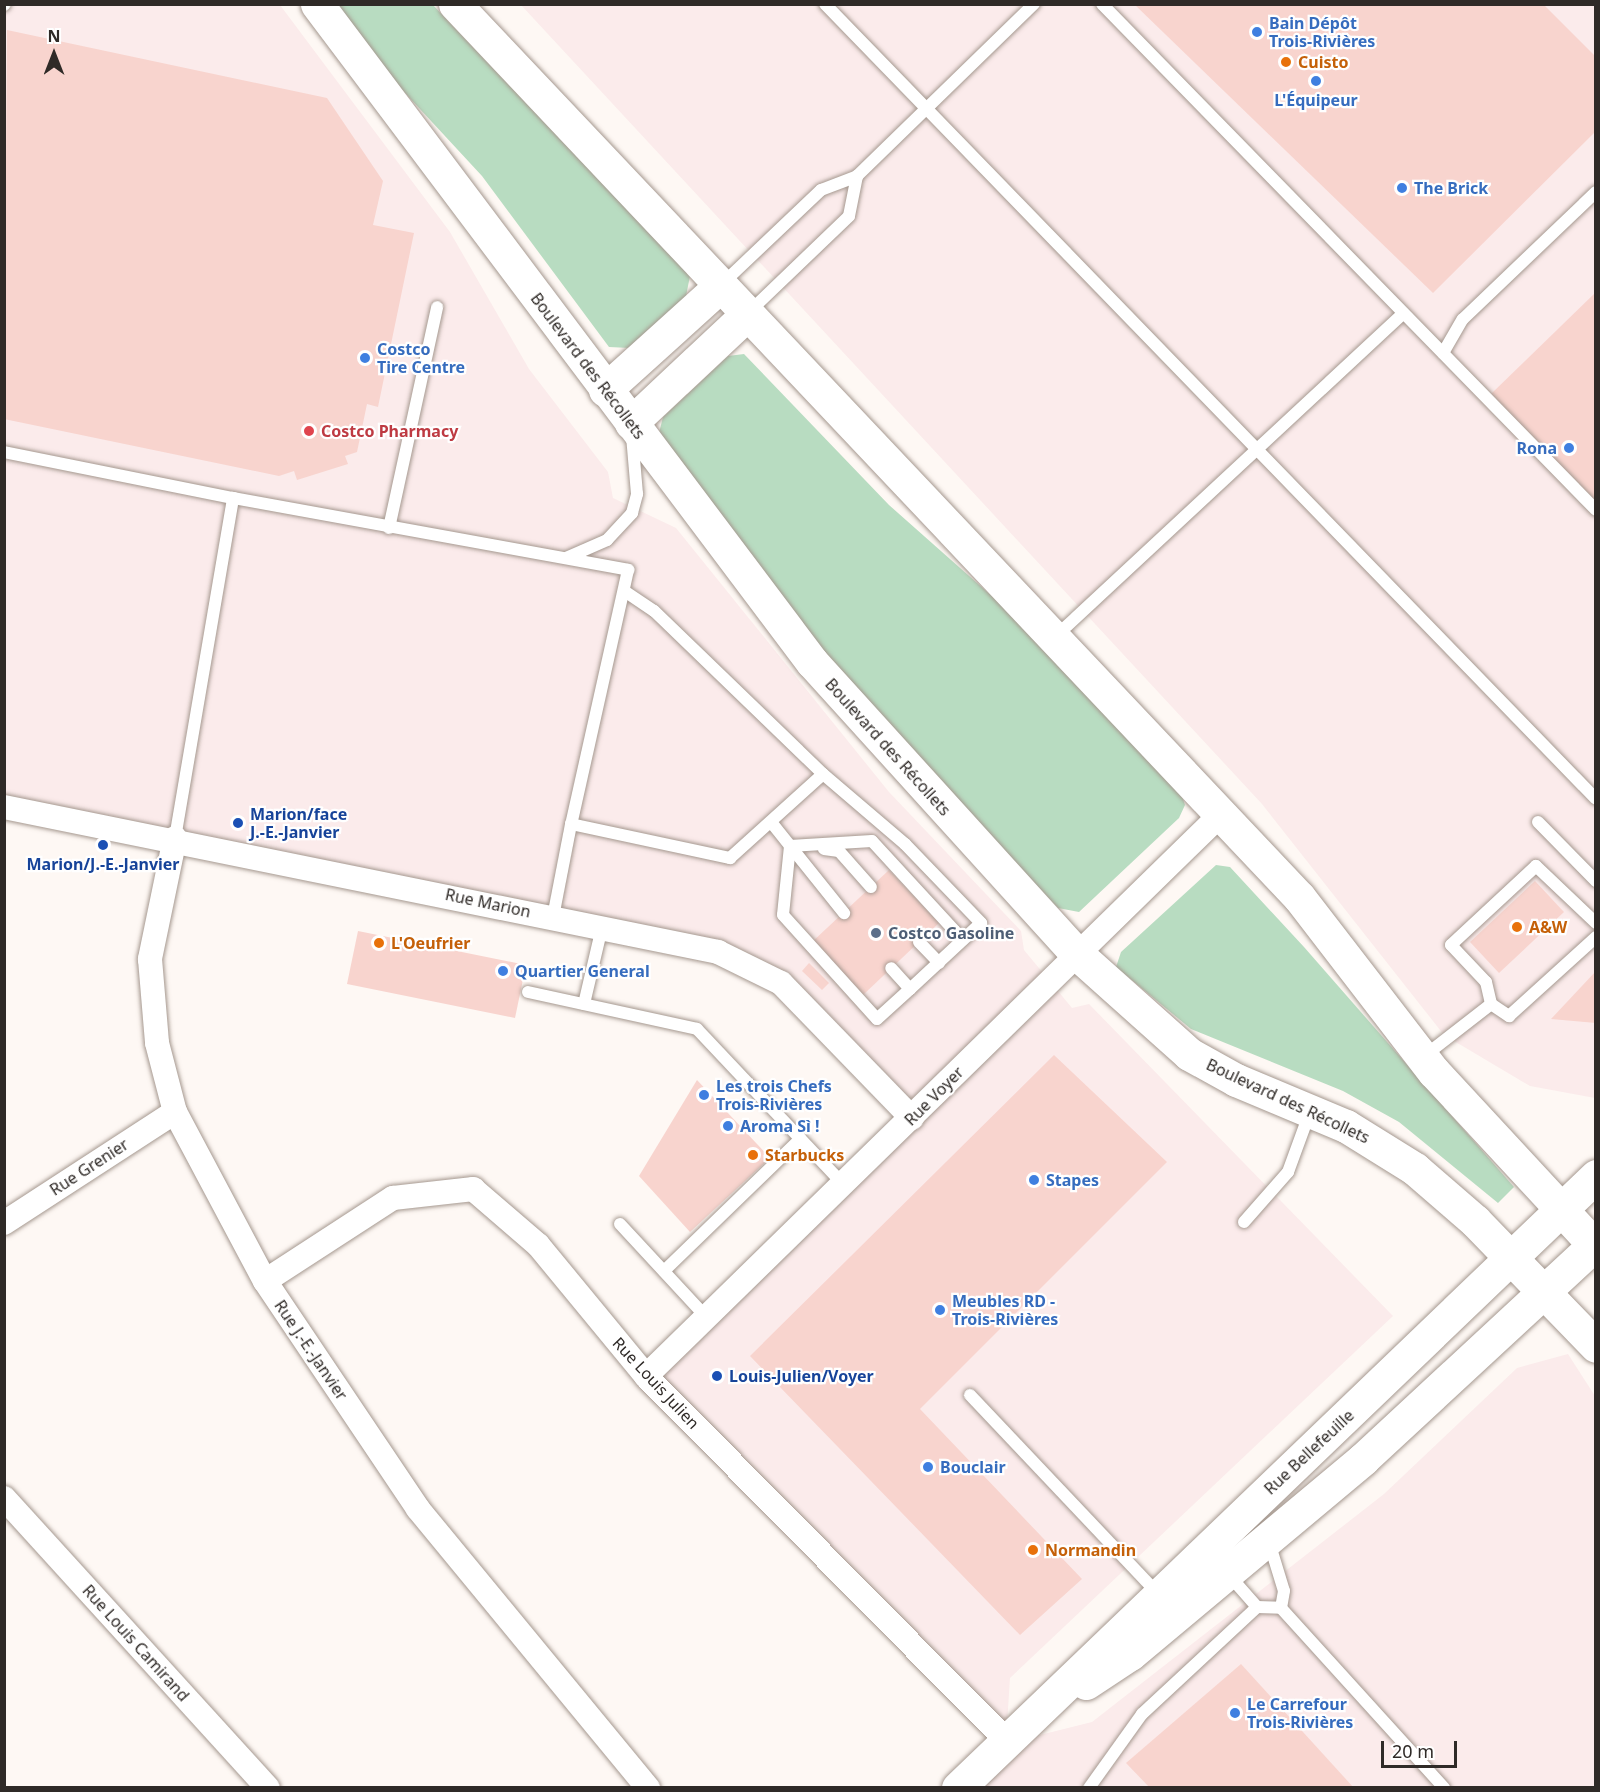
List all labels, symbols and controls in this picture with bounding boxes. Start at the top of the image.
place label: Bain Dépôt Trois-Rivières [1269,13,1375,51]
north arrow [24,24,84,84]
text: N [47,25,61,47]
marker: Bain Dépôt Trois-Rivières [1250,25,1264,39]
place label: Cuisto [1298,52,1348,72]
marker: Cuisto [1279,55,1293,69]
marker: L'Équipeur [1309,74,1323,88]
place label: L'Équipeur [1274,90,1358,110]
place label: The Brick [1414,178,1488,198]
marker: The Brick [1395,181,1409,195]
street label: Boulevard des Récollets [527,289,649,443]
place label: Costco Tire Centre [377,339,465,377]
marker: Costco Tire Centre [358,351,372,365]
place label: Costco Pharmacy [321,421,458,441]
marker: Costco Pharmacy [302,424,316,438]
place label: Rona [1517,438,1557,458]
marker: Rona [1562,441,1576,455]
street label: Boulevard des Récollets [821,674,955,820]
place label: Marion/face J.-E.-Janvier [250,804,347,842]
marker: Marion/face J.-E.-Janvier [231,816,245,830]
marker: Marion/J.-E.-Janvier [96,838,110,852]
place label: Marion/J.-E.-Janvier [26,854,180,874]
street label: Rue Marion [444,885,532,921]
place label: A&W [1529,917,1567,937]
marker: A&W [1510,920,1524,934]
place label: Costco Gasoline [888,923,1014,943]
marker: Costco Gasoline [869,926,883,940]
place label: L'Oeufrier [391,933,470,953]
marker: L'Oeufrier [372,936,386,950]
place label: Quartier General [515,961,650,981]
marker: Quartier General [496,964,510,978]
street label: Boulevard des Récollets [1203,1055,1373,1147]
street label: Rue Voyer [901,1063,967,1129]
place label: Les trois Chefs Trois-Rivières [716,1076,832,1114]
marker: Les trois Chefs Trois-Rivières [697,1088,711,1102]
place label: Aroma Sì ! [740,1116,820,1136]
marker: Aroma Sì ! [721,1119,735,1133]
street label: Rue Grenier [46,1135,132,1199]
place label: Starbucks [765,1145,844,1165]
marker: Starbucks [746,1148,760,1162]
place label: Stapes [1046,1170,1099,1190]
marker: Stapes [1027,1173,1041,1187]
place label: Meubles RD - Trois-Rivières [952,1291,1058,1329]
street label: Rue J.-E.-Janvier [271,1296,351,1404]
marker: Meubles RD - Trois-Rivières [933,1303,947,1317]
street label: Rue Louis Julien [609,1333,703,1433]
place label: Louis-Julien/Voyer [729,1366,874,1386]
marker: Louis-Julien/Voyer [710,1369,724,1383]
street label: Rue Bellefeuille [1260,1406,1358,1498]
place label: Bouclair [940,1457,1006,1477]
marker: Bouclair [921,1460,935,1474]
place label: Normandin [1045,1540,1136,1560]
marker: Normandin [1026,1543,1040,1557]
street label: Rue Louis Camirand [79,1581,193,1705]
place label: Le Carrefour Trois-Rivières [1247,1694,1353,1732]
marker: Le Carrefour Trois-Rivières [1228,1706,1242,1720]
scale bar [1384,1729,1460,1767]
text: 20 m [1392,1739,1434,1763]

